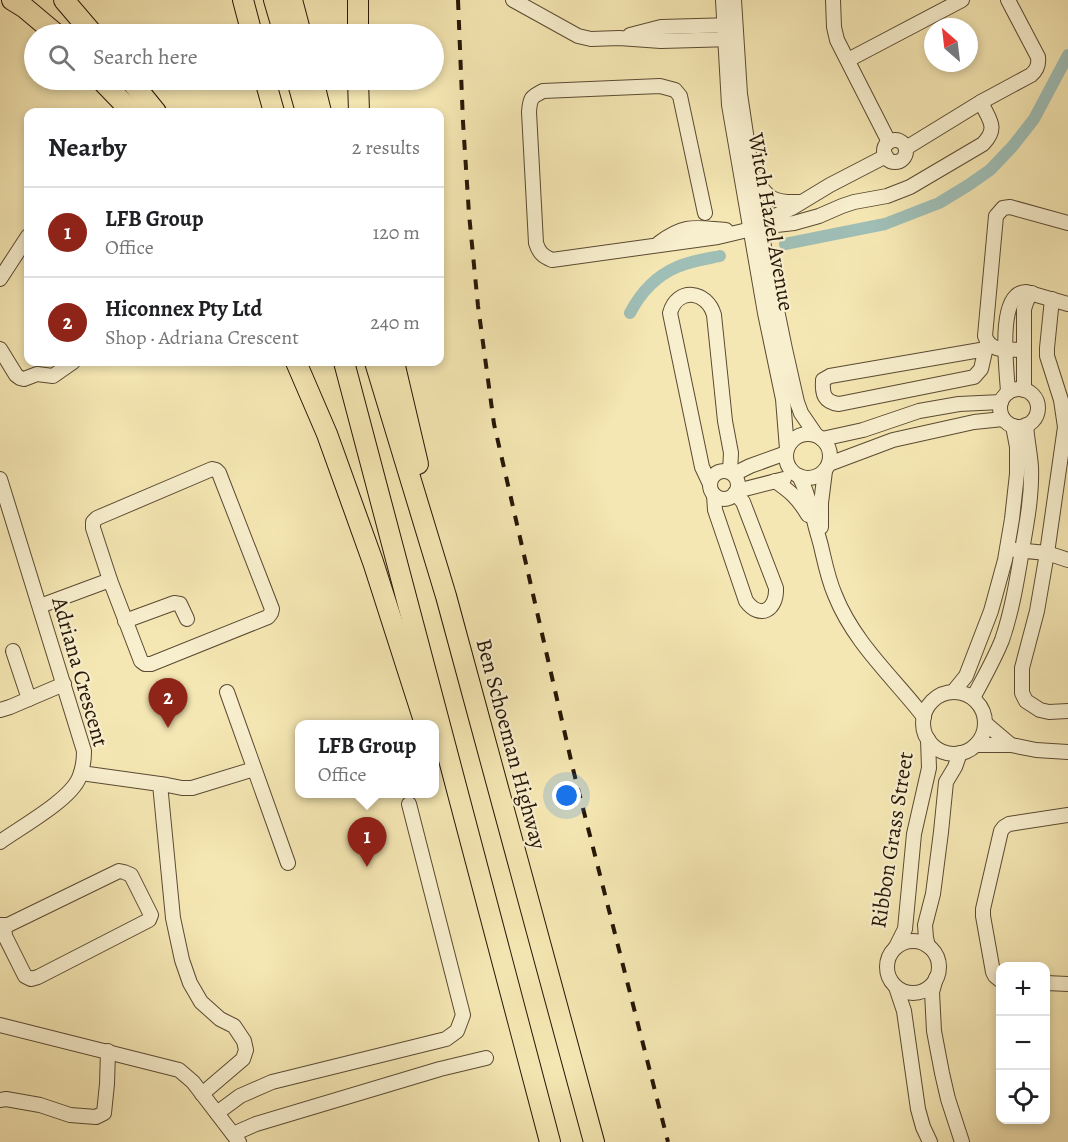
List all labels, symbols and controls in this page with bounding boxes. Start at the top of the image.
north arrow [924,18,978,72]
search box [24,24,444,90]
icon: search [45,41,78,74]
text: Search here [93,42,198,72]
text: Nearby [48,130,127,165]
street label: Witch Hazel Avenue [740,130,801,313]
text: 2 results [352,134,420,161]
text: LFB Group [105,204,204,234]
text: 1 [64,219,71,246]
text: 120 m [372,219,420,246]
text: Office [105,234,154,261]
text: Hiconnex Pty Ltd [105,294,262,324]
text: 2 [63,309,72,336]
text: 240 m [370,309,420,336]
text: Shop · Adriana Crescent [105,324,299,351]
street label: Adriana Crescent [44,593,116,750]
street label: Ben Schoeman Highway [468,635,554,853]
pin: 2 [148,678,188,728]
popup [295,720,439,798]
text: LFB Group [318,731,416,761]
street label: Ribbon Grass Street [863,750,921,930]
text: Office [318,761,366,788]
your location [552,781,581,810]
pin: 1 [348,818,386,867]
map controls [996,962,1050,1124]
button: + [996,962,1050,1016]
button: − [996,1016,1050,1070]
button: locate [996,1070,1050,1124]

